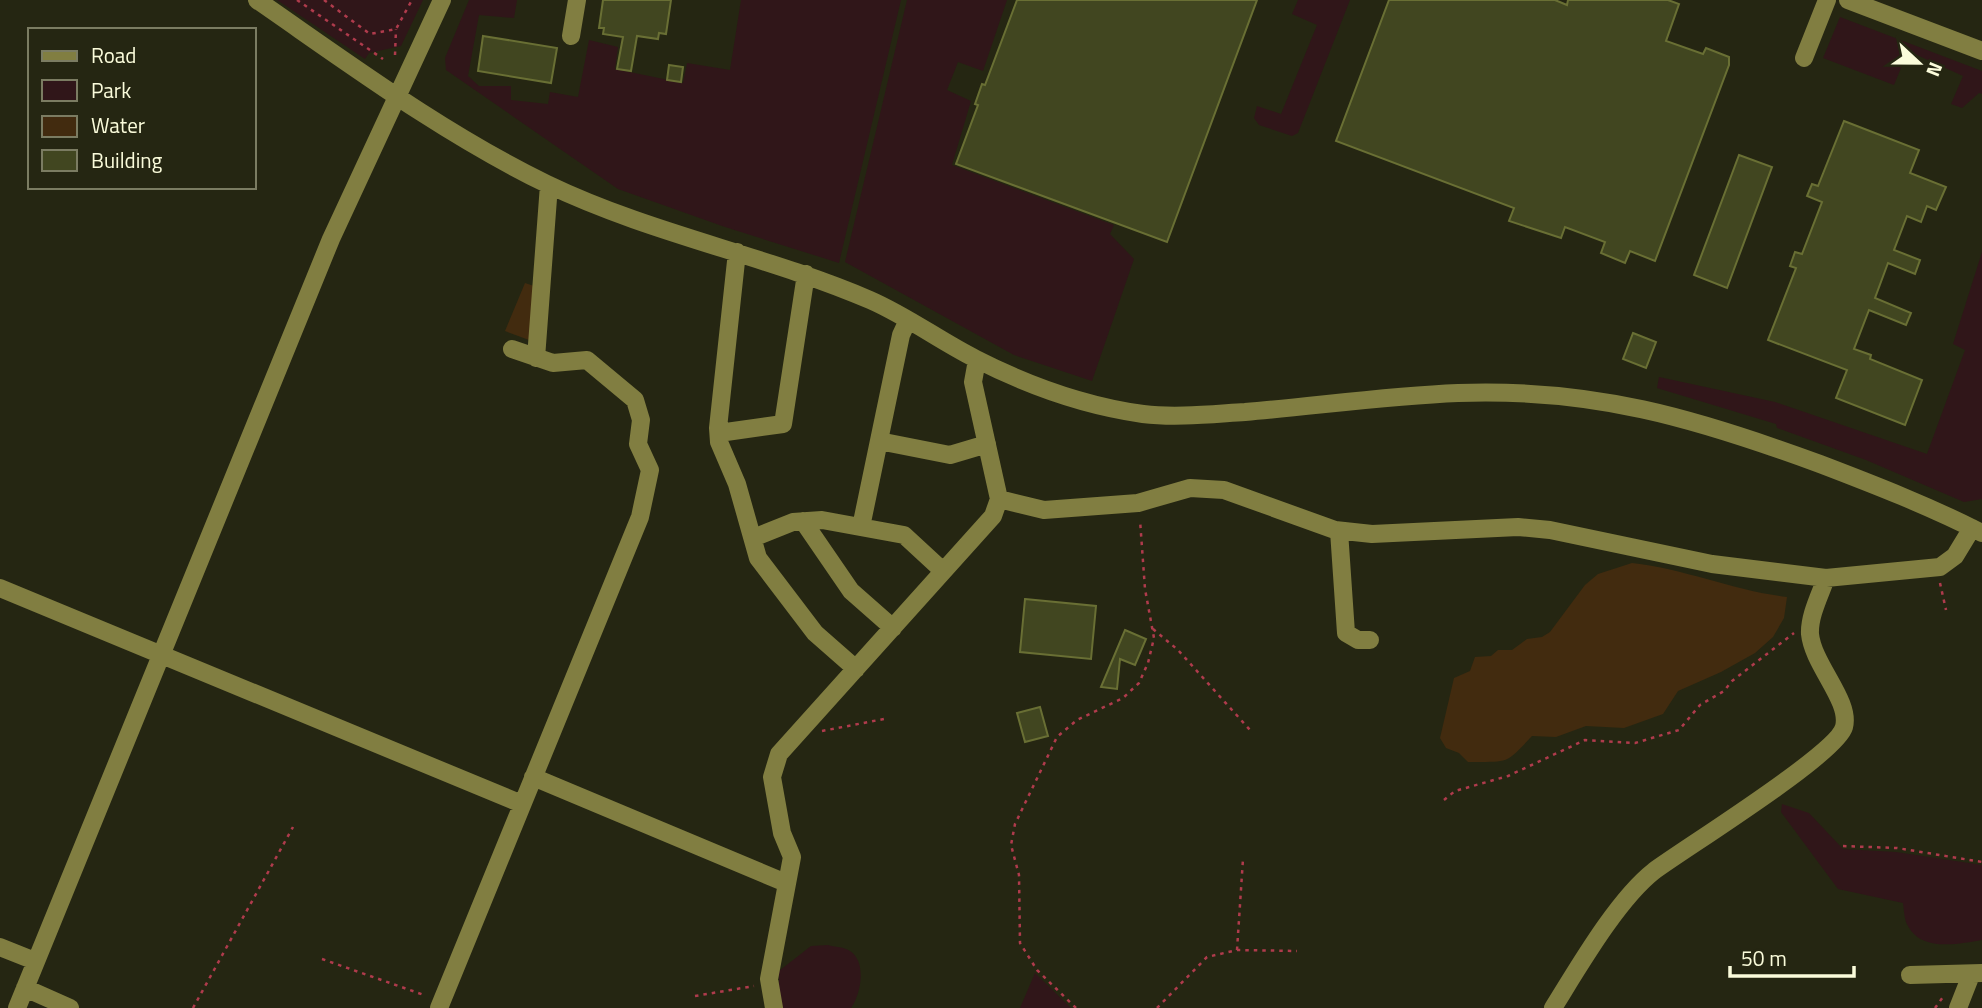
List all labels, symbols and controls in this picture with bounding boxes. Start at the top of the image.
legend [28,28,256,189]
north arrow [1884,28,1954,98]
text: Road [91,39,136,71]
text: N [1919,58,1951,81]
text: Park [91,74,131,106]
text: Water [91,109,145,141]
text: Building [91,144,163,176]
scale bar [1730,934,1854,978]
text: 50 m [1741,942,1787,974]

